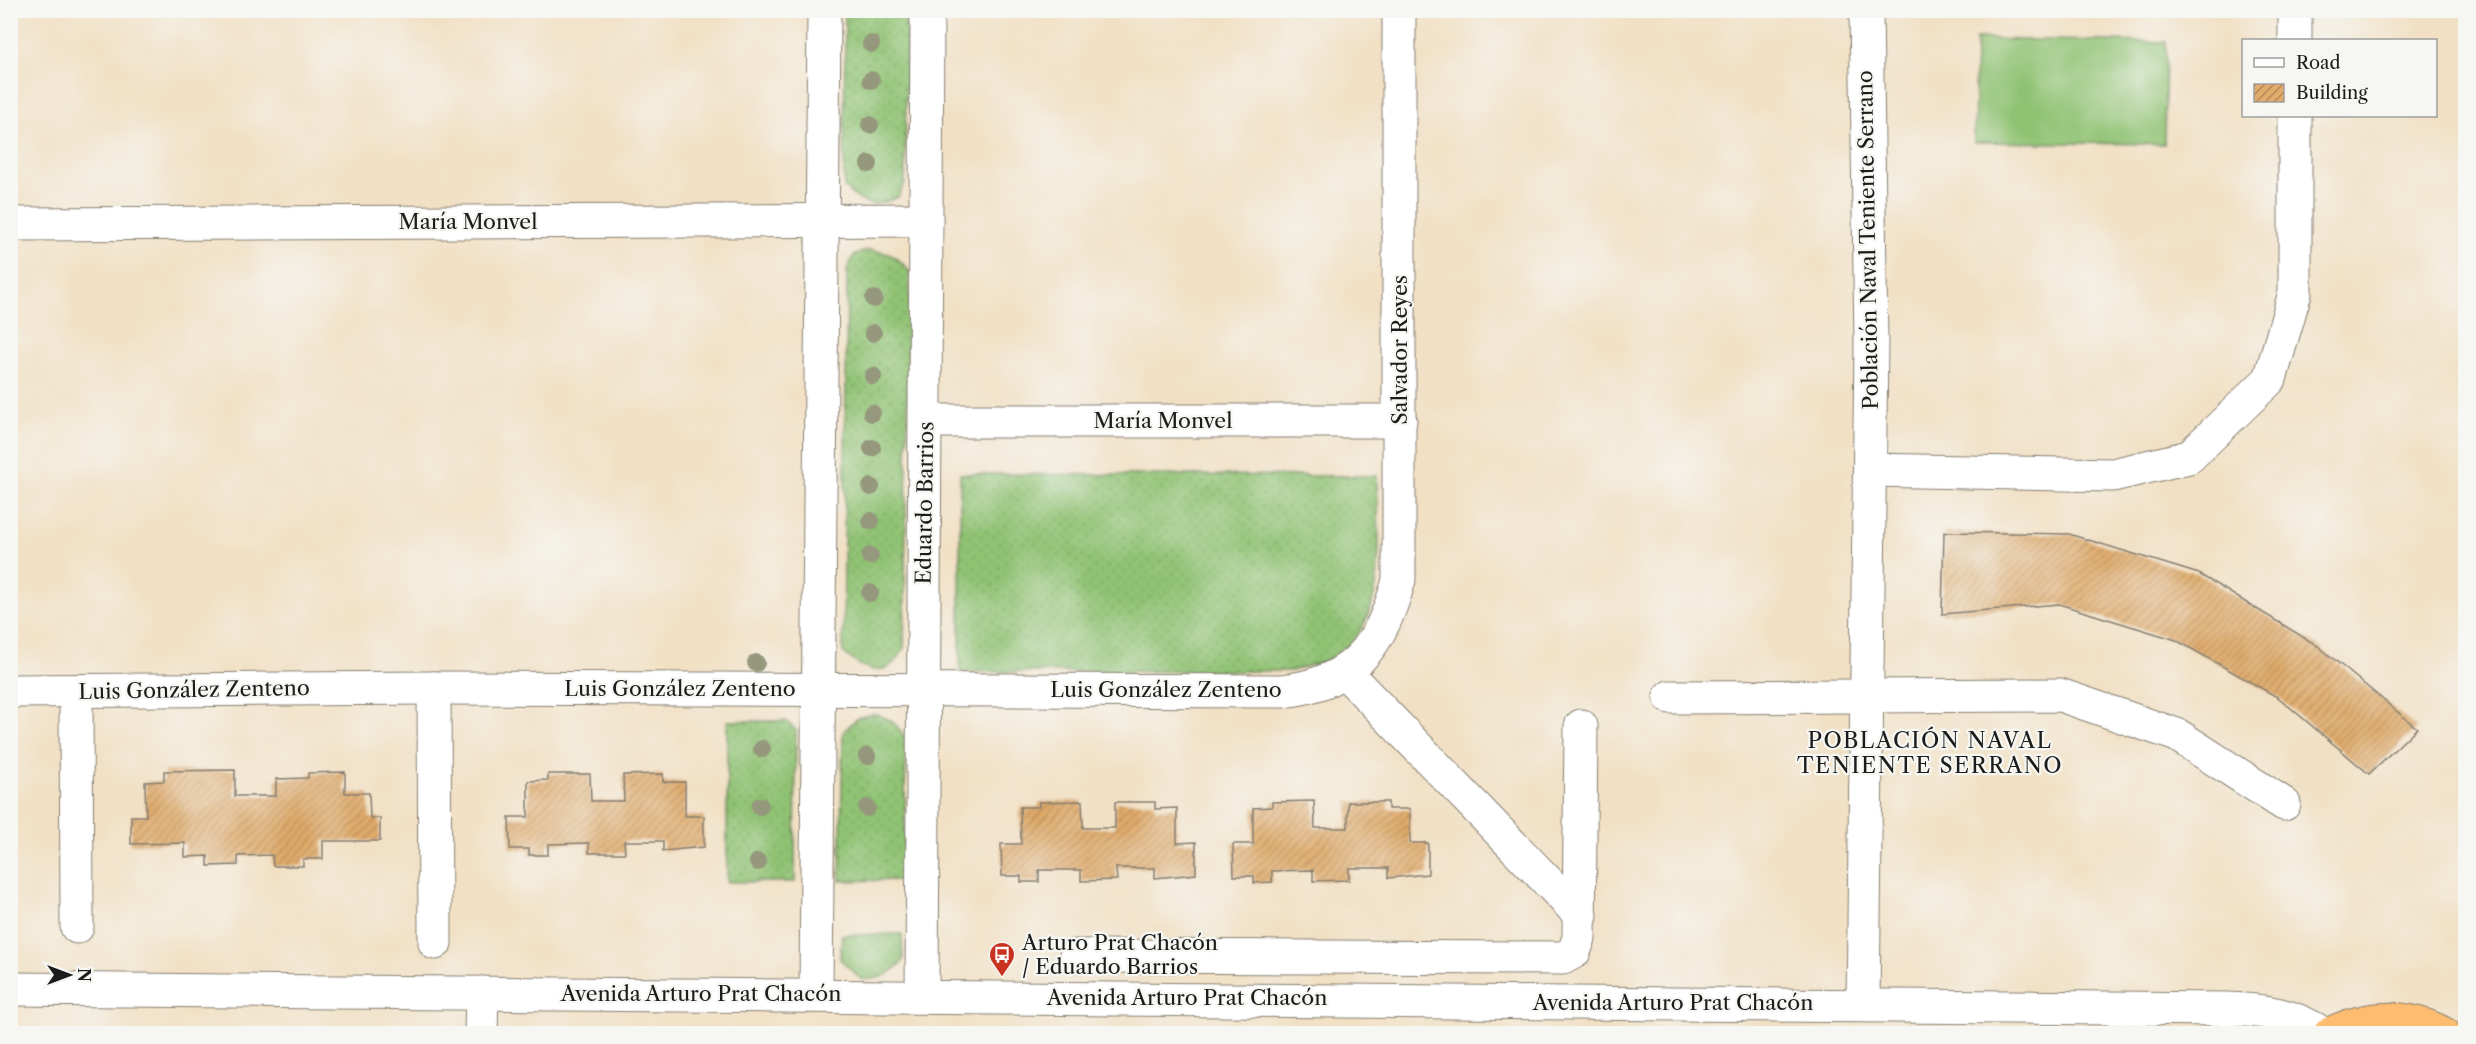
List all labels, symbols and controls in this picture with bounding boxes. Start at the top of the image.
legend [2242,39,2437,117]
text: Road [2296,52,2341,74]
street label: Población Naval Teniente Serrano [1852,70,1883,410]
text: Building [2296,82,2368,104]
street label: María Monvel [399,209,537,234]
street label: Salvador Reyes [1387,275,1412,425]
street label: María Monvel [1094,408,1232,433]
street label: Eduardo Barrios [911,421,938,585]
street label: Luis González Zenteno [78,675,310,704]
street label: Luis González Zenteno [564,676,796,701]
street label: Luis González Zenteno [1050,677,1282,702]
district label: POBLACIÓN NAVAL TENIENTE SERRANO [1797,726,2063,779]
place label: Arturo Prat Chacón / Eduardo Barrios [1021,930,1218,979]
bus stop icon: Arturo Prat Chacón / Eduardo Barrios [987,940,1017,978]
north arrow [39,945,99,1005]
text: N [74,968,94,982]
street label: Avenida Arturo Prat Chacón [560,981,841,1006]
street label: Avenida Arturo Prat Chacón [1046,985,1327,1010]
street label: Avenida Arturo Prat Chacón [1532,990,1813,1015]

